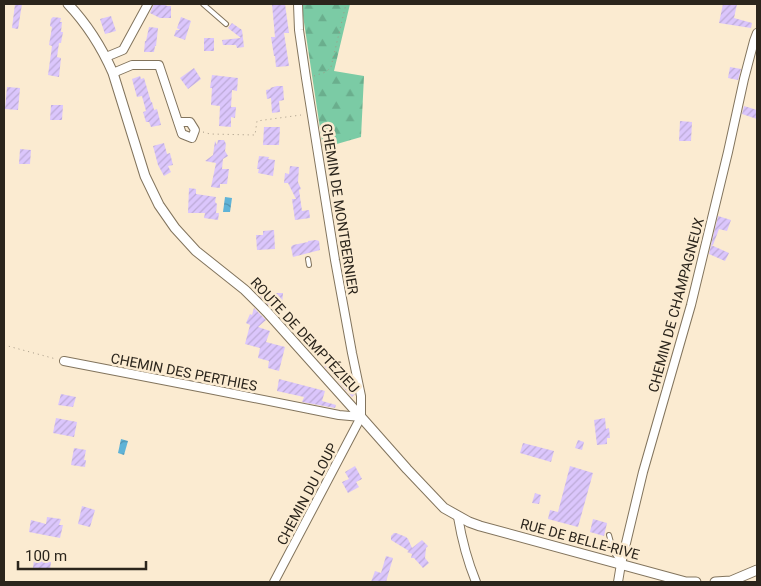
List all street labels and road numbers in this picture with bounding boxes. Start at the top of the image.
street label: CHEMIN DE MONTBERNIER [319,122,361,296]
street label: CHEMIN DE CHAMPAGNEUX [645,216,707,394]
street label: ROUTE DE DEMPTÉZIEU [247,273,363,396]
street label: CHEMIN DES PERTHIES [109,350,259,394]
street label: CHEMIN DU LOUP [273,440,341,548]
street label: RUE DE BELLE-RIVE [519,515,641,563]

